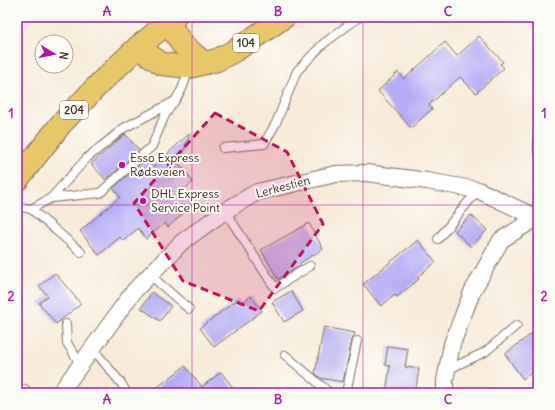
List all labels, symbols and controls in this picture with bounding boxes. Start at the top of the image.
text: A [103,3,112,20]
text: B [274,3,283,20]
text: C [444,3,453,20]
north arrow [34,34,74,74]
road number: 104 [233,34,259,52]
text: N [56,51,71,61]
road number: 204 [60,101,88,119]
text: 1 [8,105,14,122]
text: 1 [541,105,547,122]
place label: Esso Express Rødsveien [130,150,199,179]
marker: Esso Express Rødsveien [117,160,127,170]
street label: Lerkestien [254,172,312,201]
place label: DHL Express Service Point [151,186,220,215]
marker: DHL Express Service Point [138,196,148,206]
text: 2 [7,288,15,305]
text: 2 [540,288,548,305]
text: A [103,391,112,408]
text: B [274,391,283,408]
text: C [444,391,453,408]

